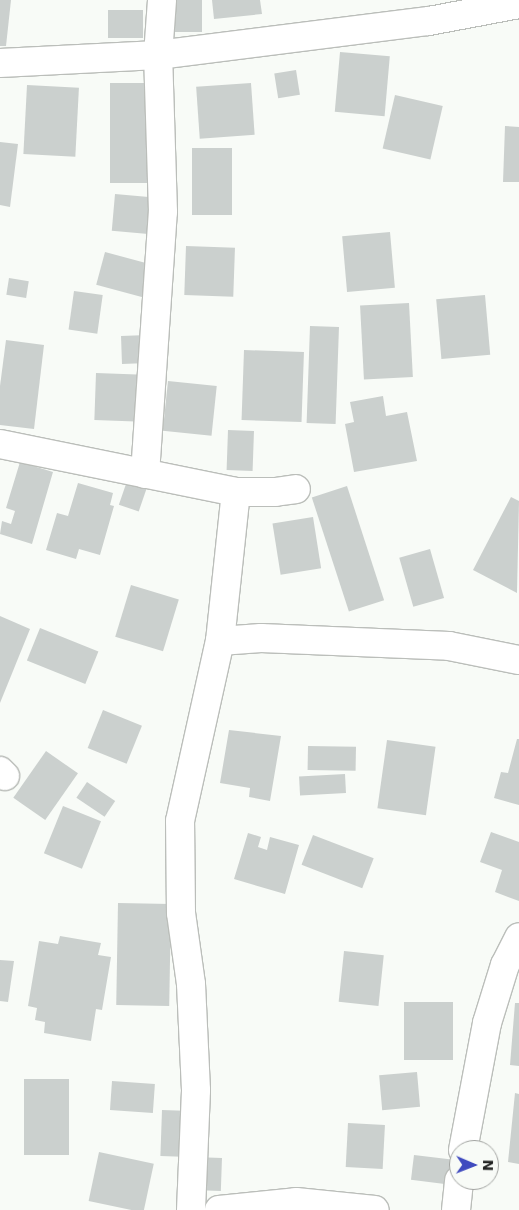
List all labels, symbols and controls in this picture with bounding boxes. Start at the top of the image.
north arrow [449,1140,499,1190]
text: N [480,1159,496,1171]

